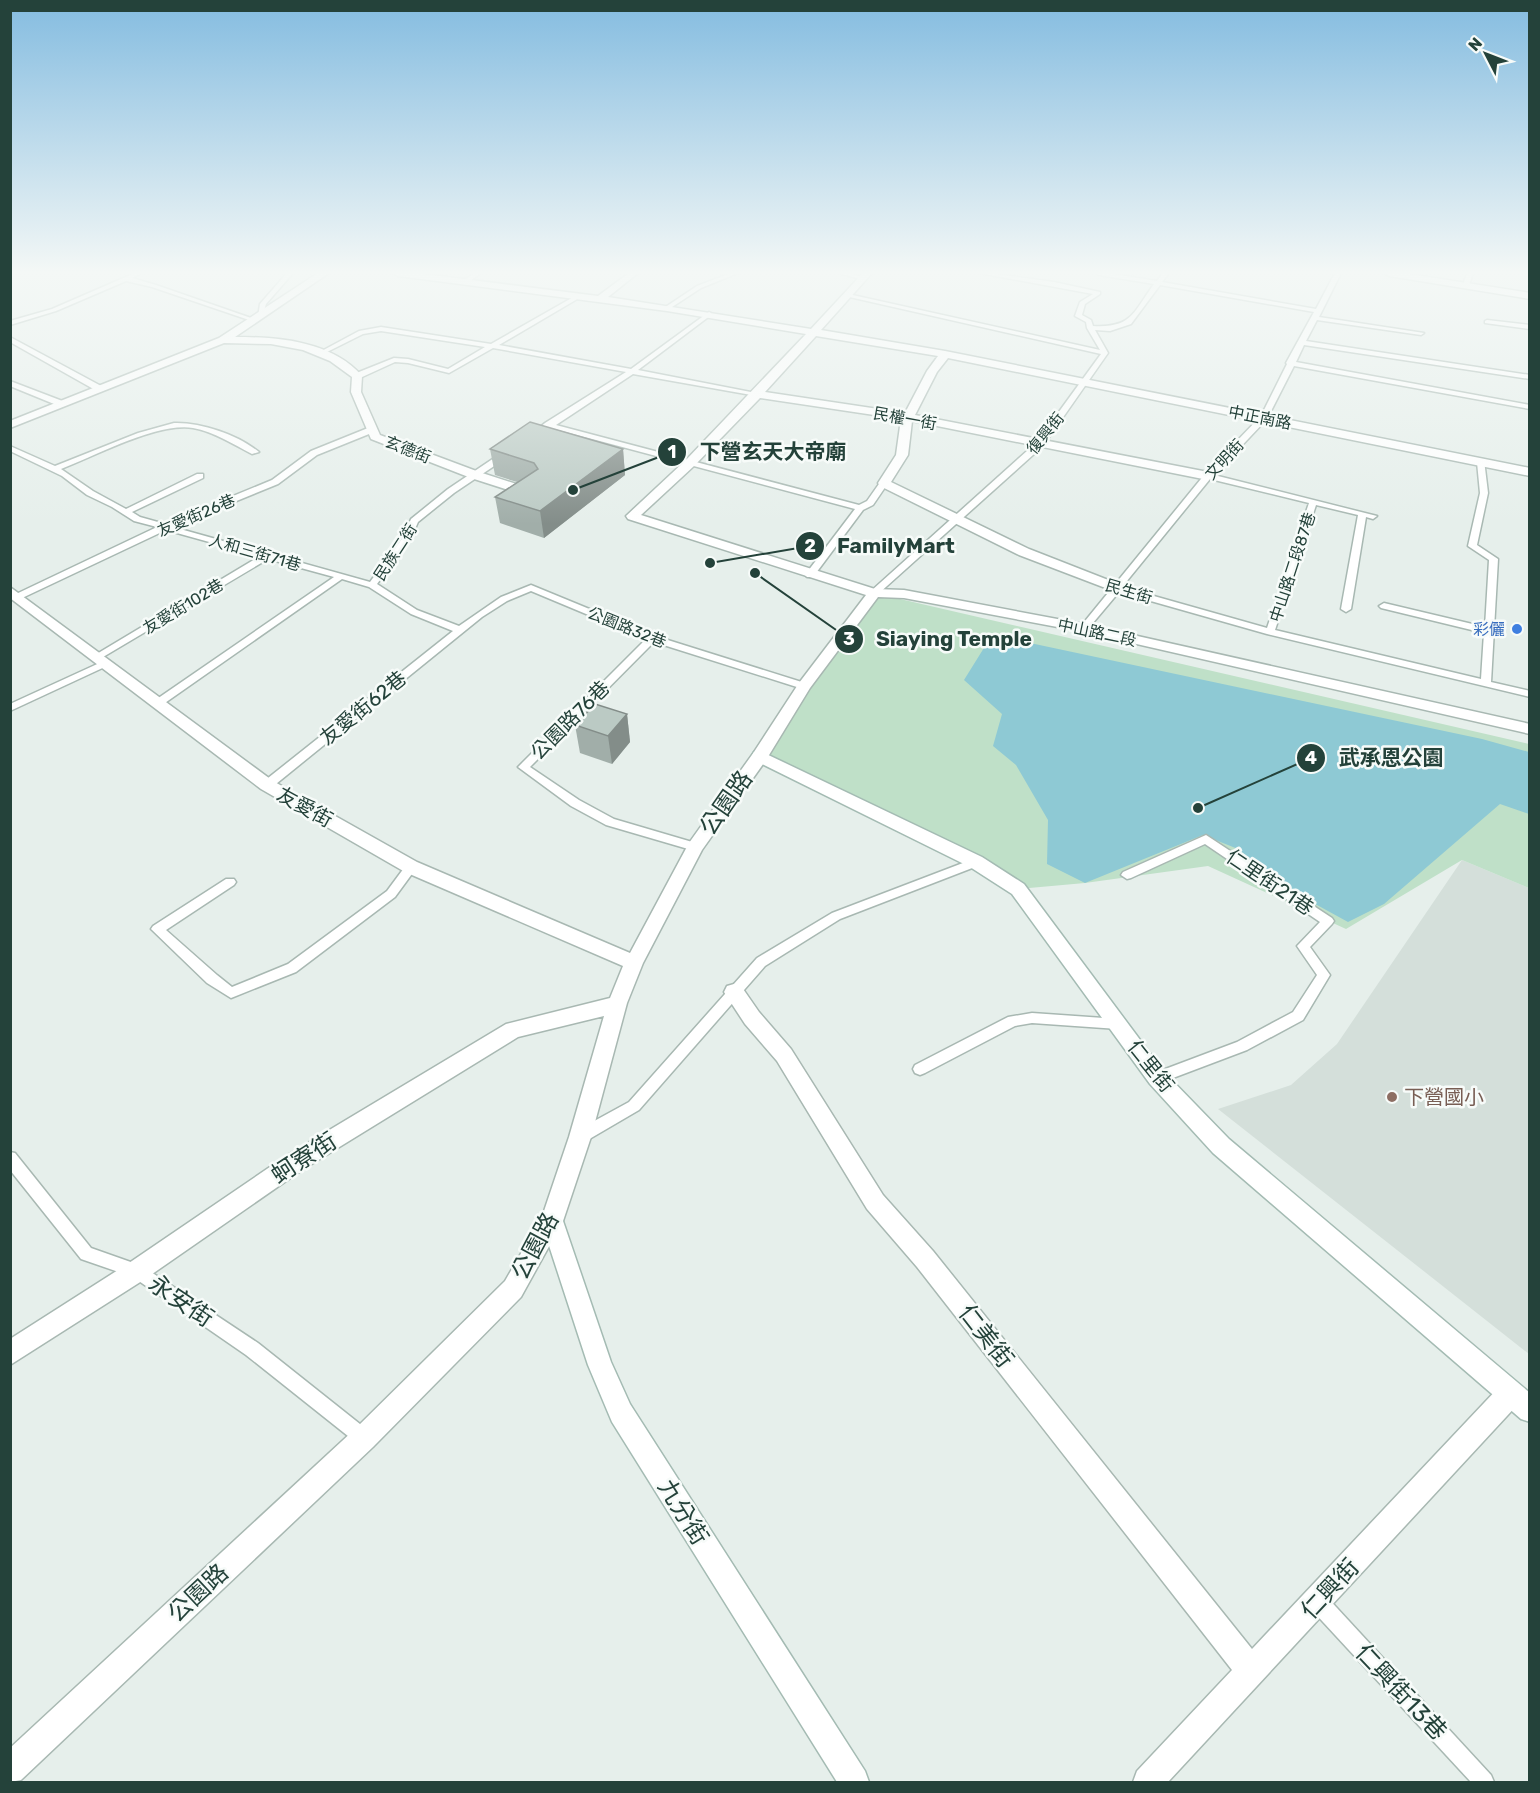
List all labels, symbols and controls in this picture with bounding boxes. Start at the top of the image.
north arrow [1456,24,1516,84]
text: N [1464,34,1486,55]
street label: 中正南路 [1227,402,1293,433]
street label: 民權一街 [872,404,938,433]
street label: 復興街 [1023,409,1068,458]
street label: 玄德街 [382,432,434,467]
callout: 下營玄天大帝廟 [657,433,858,472]
street label: 文明街 [1201,435,1248,483]
text: 下營玄天大帝廟 [700,439,847,464]
text: 1 [668,441,676,463]
street label: 友愛街26巷 [154,490,238,540]
street label: 中山路二段87巷 [1266,510,1319,624]
street label: 民族二街 [370,520,421,584]
callout: FamilyMart [795,526,967,565]
street label: 人和三街71巷 [207,530,303,575]
text: FamilyMart [837,533,955,558]
text: 2 [804,535,816,557]
street label: 友愛街102巷 [140,575,227,638]
street label: 民生街 [1103,575,1155,608]
street label: 公園路32巷 [585,603,669,652]
street label: 中山路二段 [1056,615,1138,650]
callout: Siaying Temple [834,619,1044,658]
place label: 彩儷 [1473,620,1505,639]
marker: 彩儷 [1510,622,1524,636]
text: Siaying Temple [876,626,1032,651]
text: 3 [843,628,855,650]
street label: 友愛街62巷 [315,666,411,750]
street label: 公園路76巷 [526,676,614,764]
callout: 武承恩公園 [1296,738,1455,777]
text: 武承恩公園 [1339,745,1444,770]
text: 4 [1305,747,1317,769]
street label: 公園路 [694,765,758,841]
street label: 友愛街 [273,782,337,832]
street label: 仁里街21巷 [1222,844,1318,920]
street label: 仁里街 [1123,1035,1179,1097]
place label: 下營國小 [1404,1085,1484,1109]
marker: 下營國小 [1385,1090,1399,1104]
street label: 蚵寮街 [266,1127,342,1189]
street label: 公園路 [506,1208,564,1284]
street label: 永安街 [143,1269,219,1333]
street label: 仁美街 [953,1299,1019,1373]
street label: 九分街 [652,1474,714,1550]
street label: 仁興街 [1295,1553,1365,1625]
street label: 公園路 [162,1558,234,1628]
street label: 仁興街13巷 [1350,1638,1452,1746]

